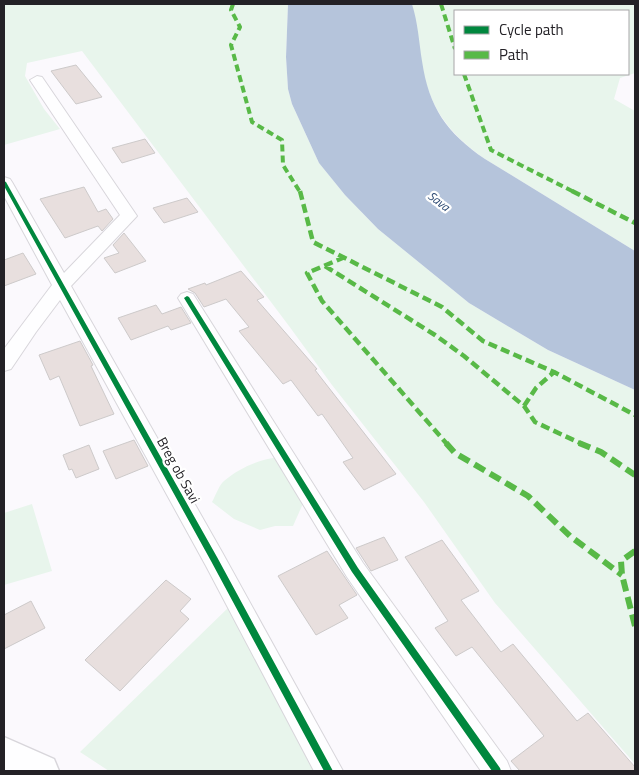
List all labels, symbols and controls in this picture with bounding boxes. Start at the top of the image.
legend [454,10,629,75]
text: Cycle path [499,18,564,41]
text: Path [499,43,529,66]
water label: Sava [424,186,455,216]
street label: Breg ob Savi [152,433,206,507]

